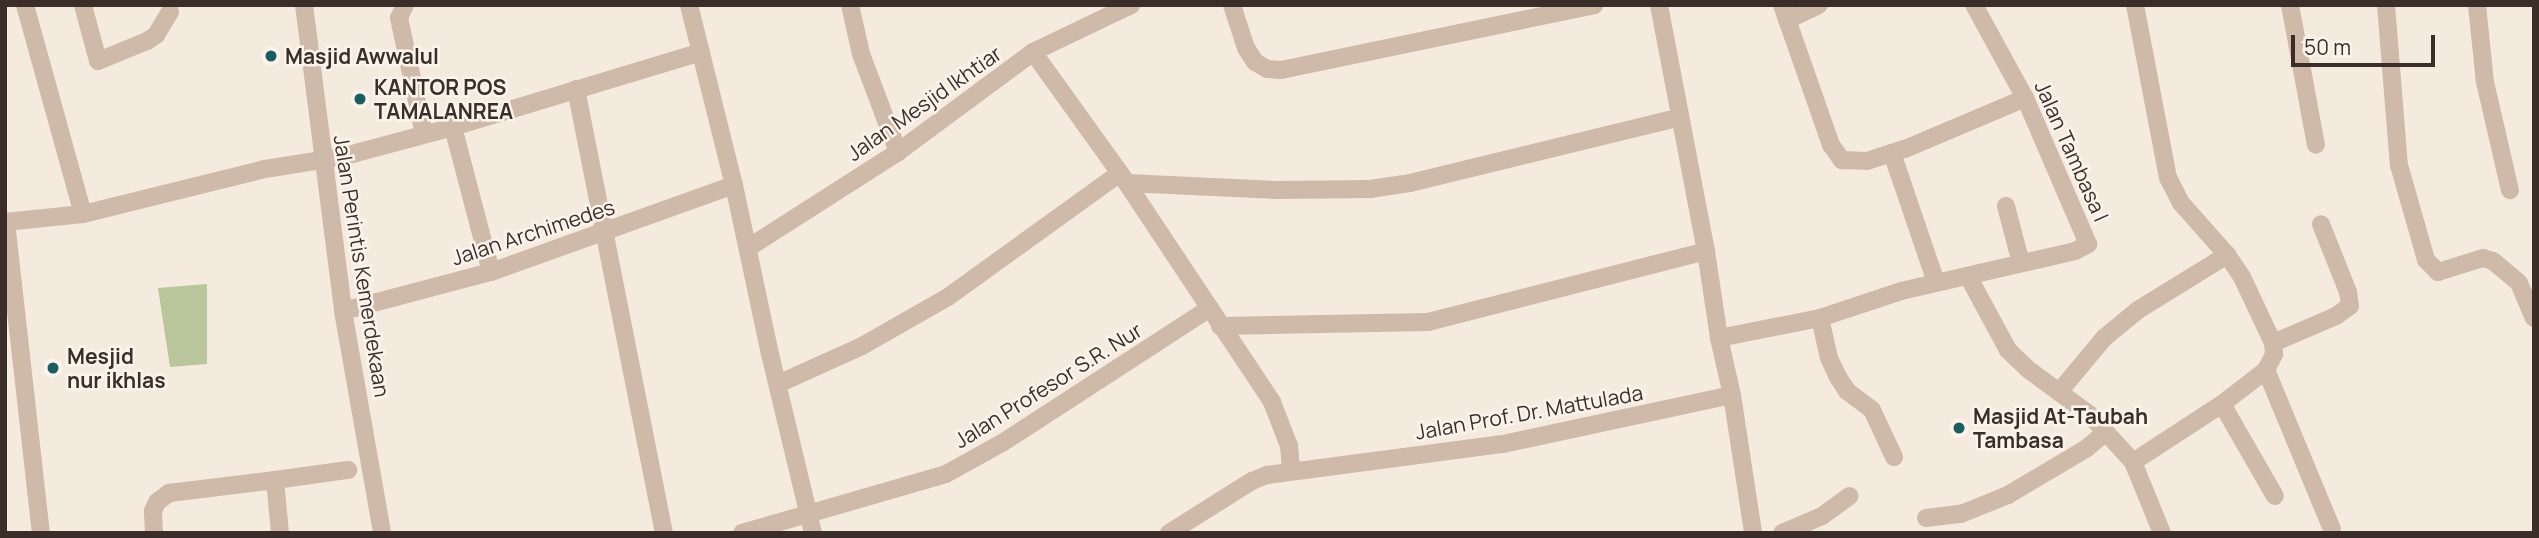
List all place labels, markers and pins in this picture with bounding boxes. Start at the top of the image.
place label: Masjid Awwalul [285,43,439,69]
marker: Masjid Awwalul [263,48,279,64]
place label: KANTOR POS TAMALANREA [374,74,513,124]
marker: KANTOR POS TAMALANREA [352,91,368,107]
place label: Mesjid nur ikhlas [67,343,166,393]
marker: Mesjid nur ikhlas [45,360,61,376]
place label: Masjid At-Taubah Tambasa [1973,403,2148,453]
marker: Masjid At-Taubah Tambasa [1951,420,1967,436]

